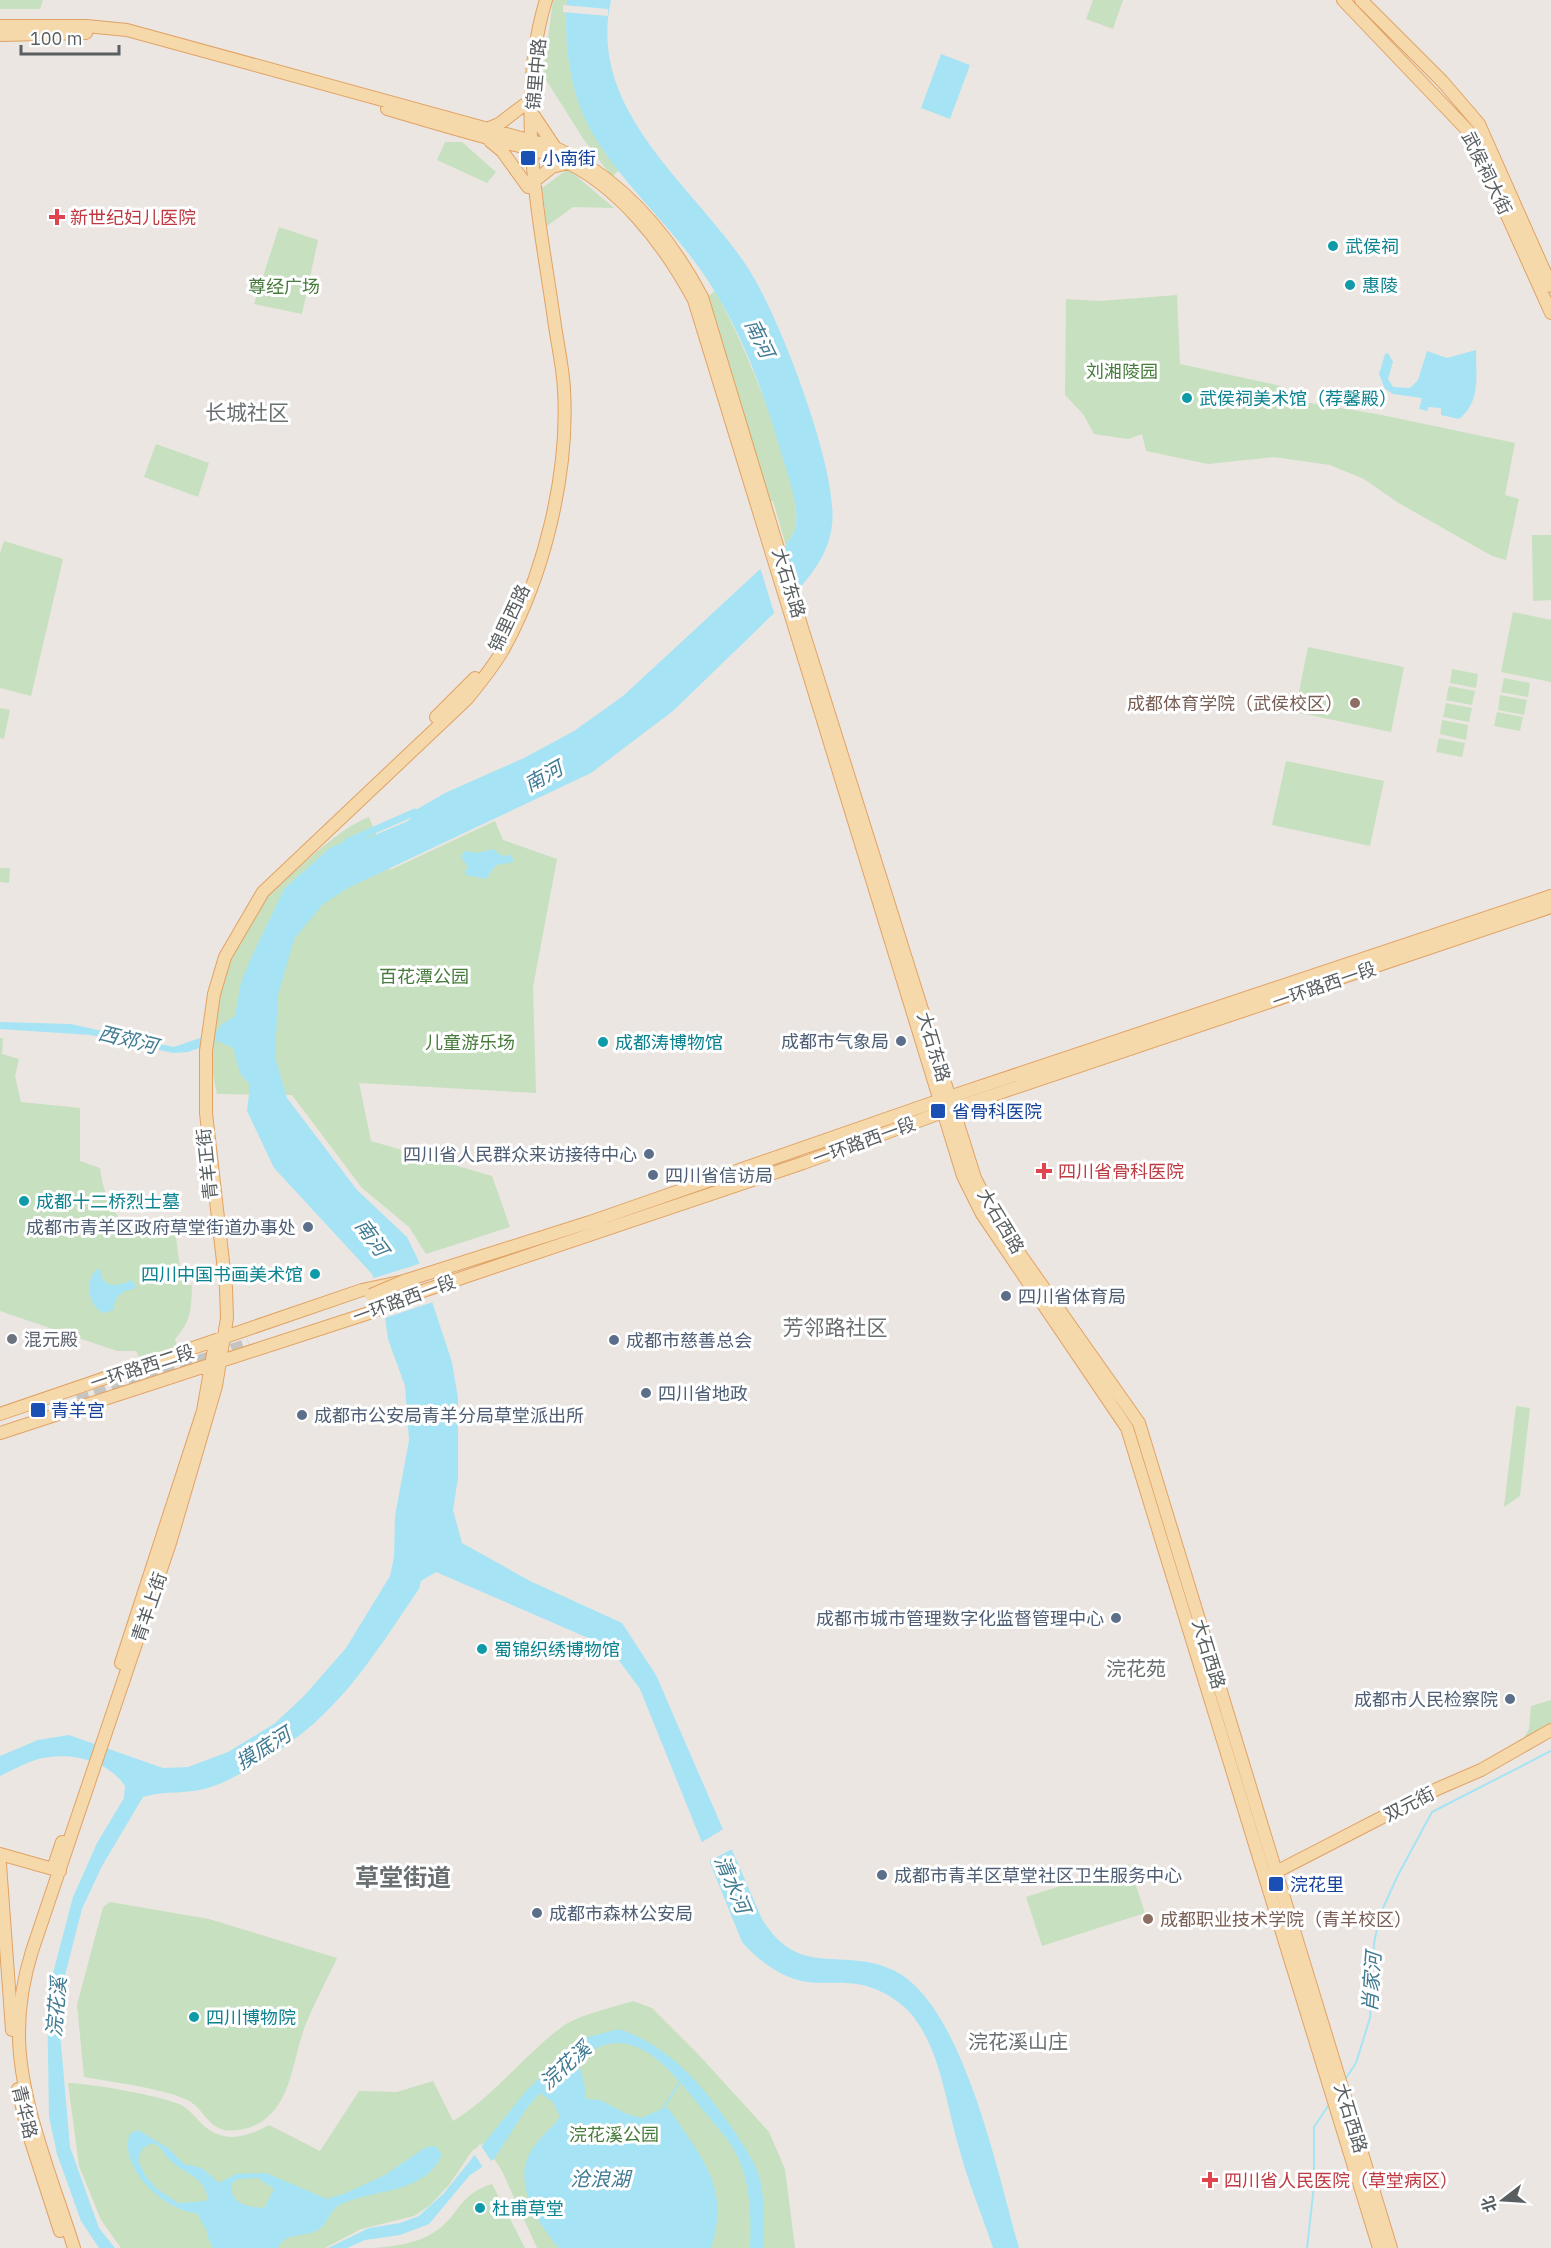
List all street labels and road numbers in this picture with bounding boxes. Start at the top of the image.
street label: 锦里中路 [521,37,551,111]
street label: 武侯祠大街 [1457,128,1517,218]
street label: 大石东路 [767,545,811,621]
street label: 锦里西路 [483,581,535,655]
street label: 一环路西一段 [1269,957,1379,1013]
street label: 大石东路 [912,1009,956,1085]
street label: 一环路西一段 [809,1112,919,1170]
street label: 青羊正街 [192,1127,222,1201]
street label: 大石西路 [973,1184,1029,1258]
street label: 一环路西一段 [349,1270,459,1328]
street label: 一环路西二段 [87,1339,197,1395]
street label: 青羊上街 [126,1569,172,1645]
street label: 大石西路 [1187,1616,1231,1692]
street label: 双元街 [1380,1781,1438,1827]
street label: 大石西路 [1329,2080,1373,2156]
street label: 青华路 [7,2083,43,2141]

